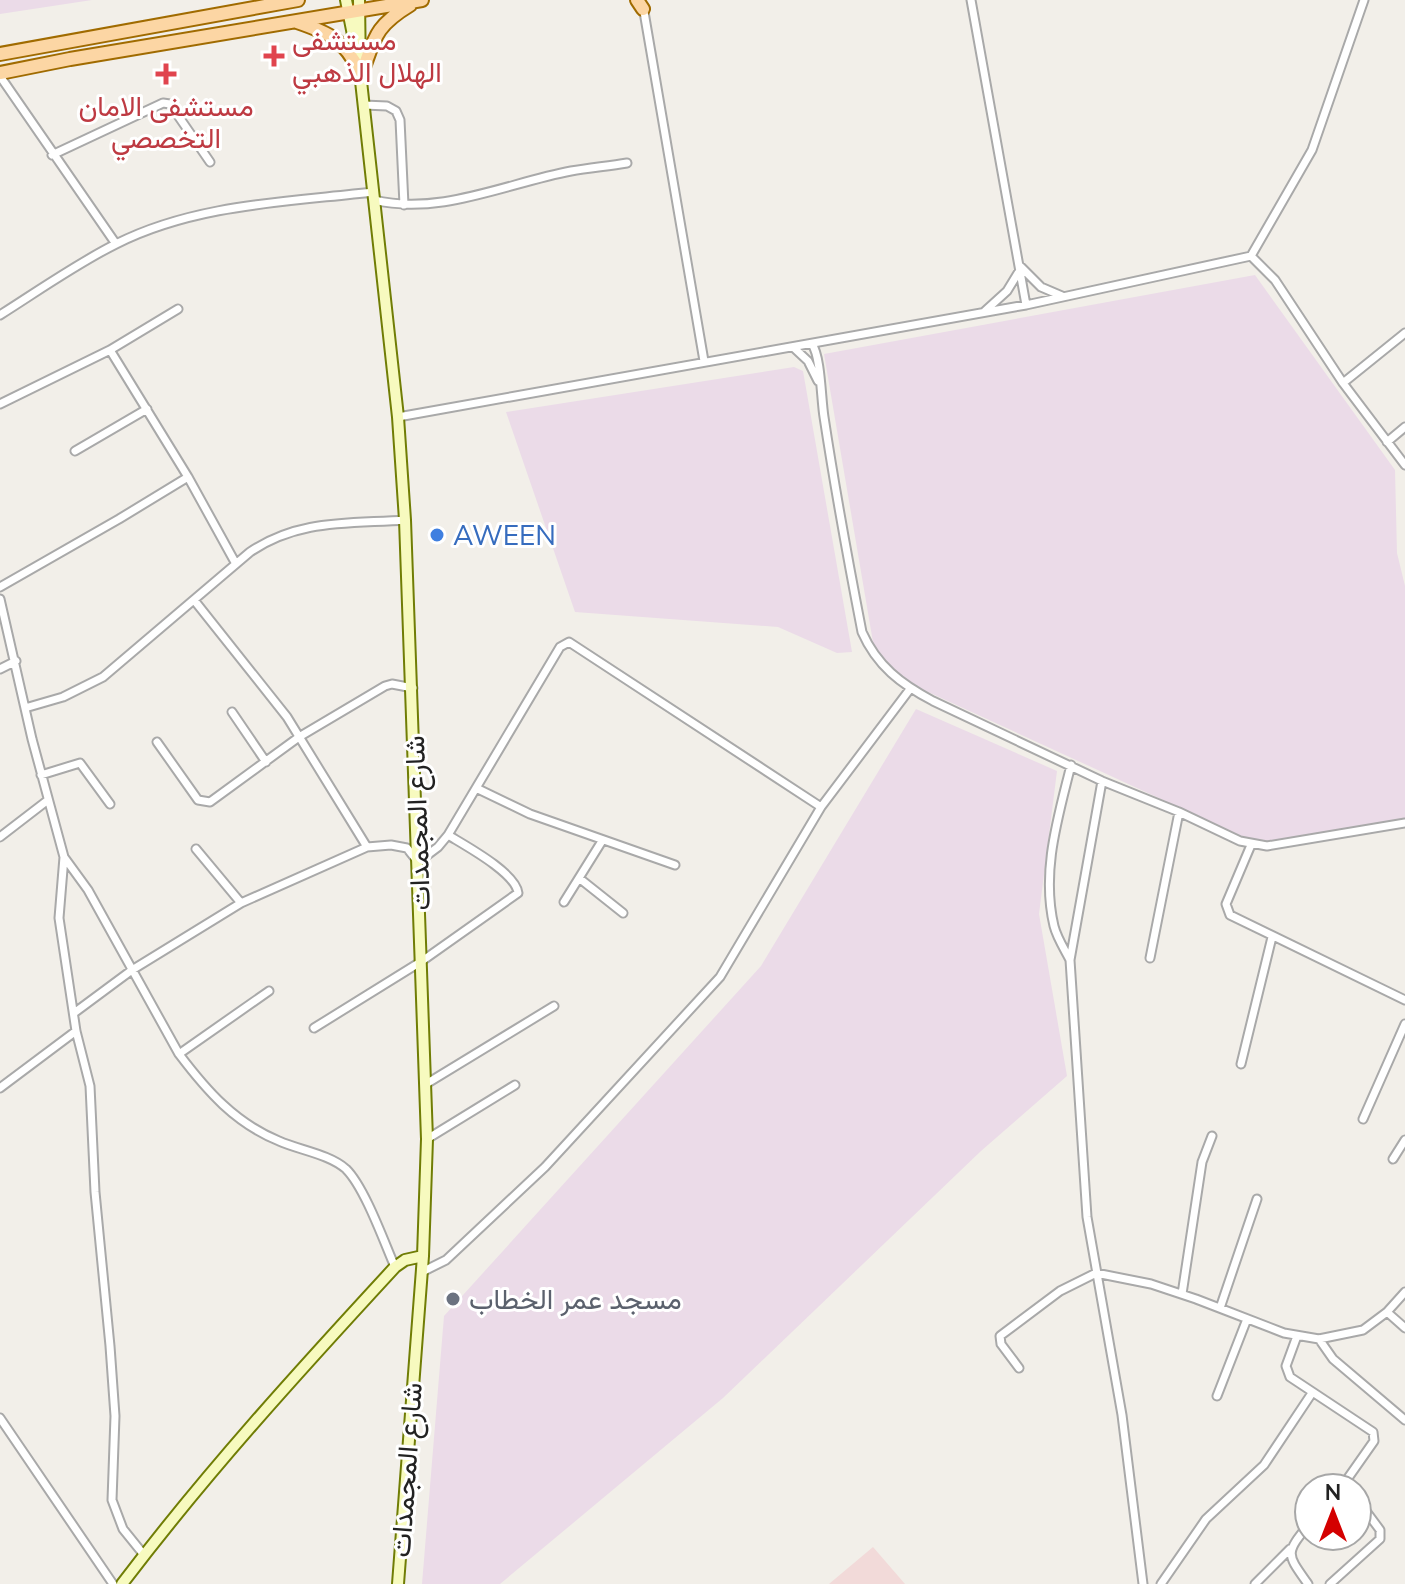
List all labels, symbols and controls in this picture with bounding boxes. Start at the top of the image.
place label: مستشفى الهلال الذهبي [292,22,442,95]
marker: مستشفى الهلال الذهبي [263,45,285,67]
marker: مستشفى الامان التخصصي [155,63,177,85]
place label: مستشفى الامان التخصصي [78,88,254,161]
place label: AWEEN [453,517,556,555]
marker: AWEEN [428,526,446,544]
street label: شارع المجمدات [396,735,440,911]
place label: مسجد عمر الخطاب [469,1281,682,1319]
marker: مسجد عمر الخطاب [444,1290,462,1308]
street label: شارع المجمدات [382,1381,432,1559]
north arrow [1293,1472,1373,1552]
text: N [1325,1478,1341,1508]

